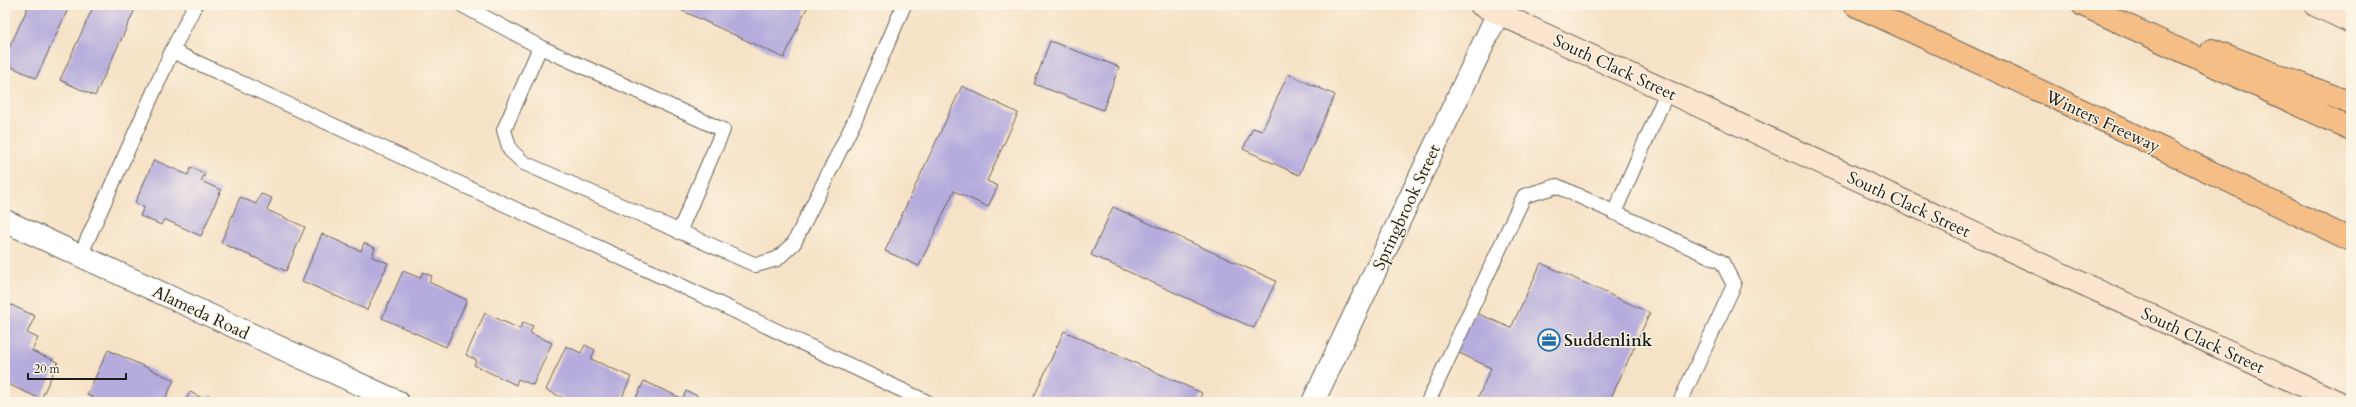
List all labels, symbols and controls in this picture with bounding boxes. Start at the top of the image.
street label: South Clack Street [1550,29,1681,106]
street label: Winters Freeway [2041,84,2164,158]
street label: Springbrook Street [1367,140,1446,274]
street label: South Clack Street [1844,166,1975,243]
street label: Alameda Road [149,280,253,345]
street label: South Clack Street [2138,302,2269,379]
office icon: Suddenlink [1536,327,1562,353]
place label: Suddenlink [1564,329,1653,352]
scale bar [28,355,126,381]
text: 20 m [34,361,61,377]

